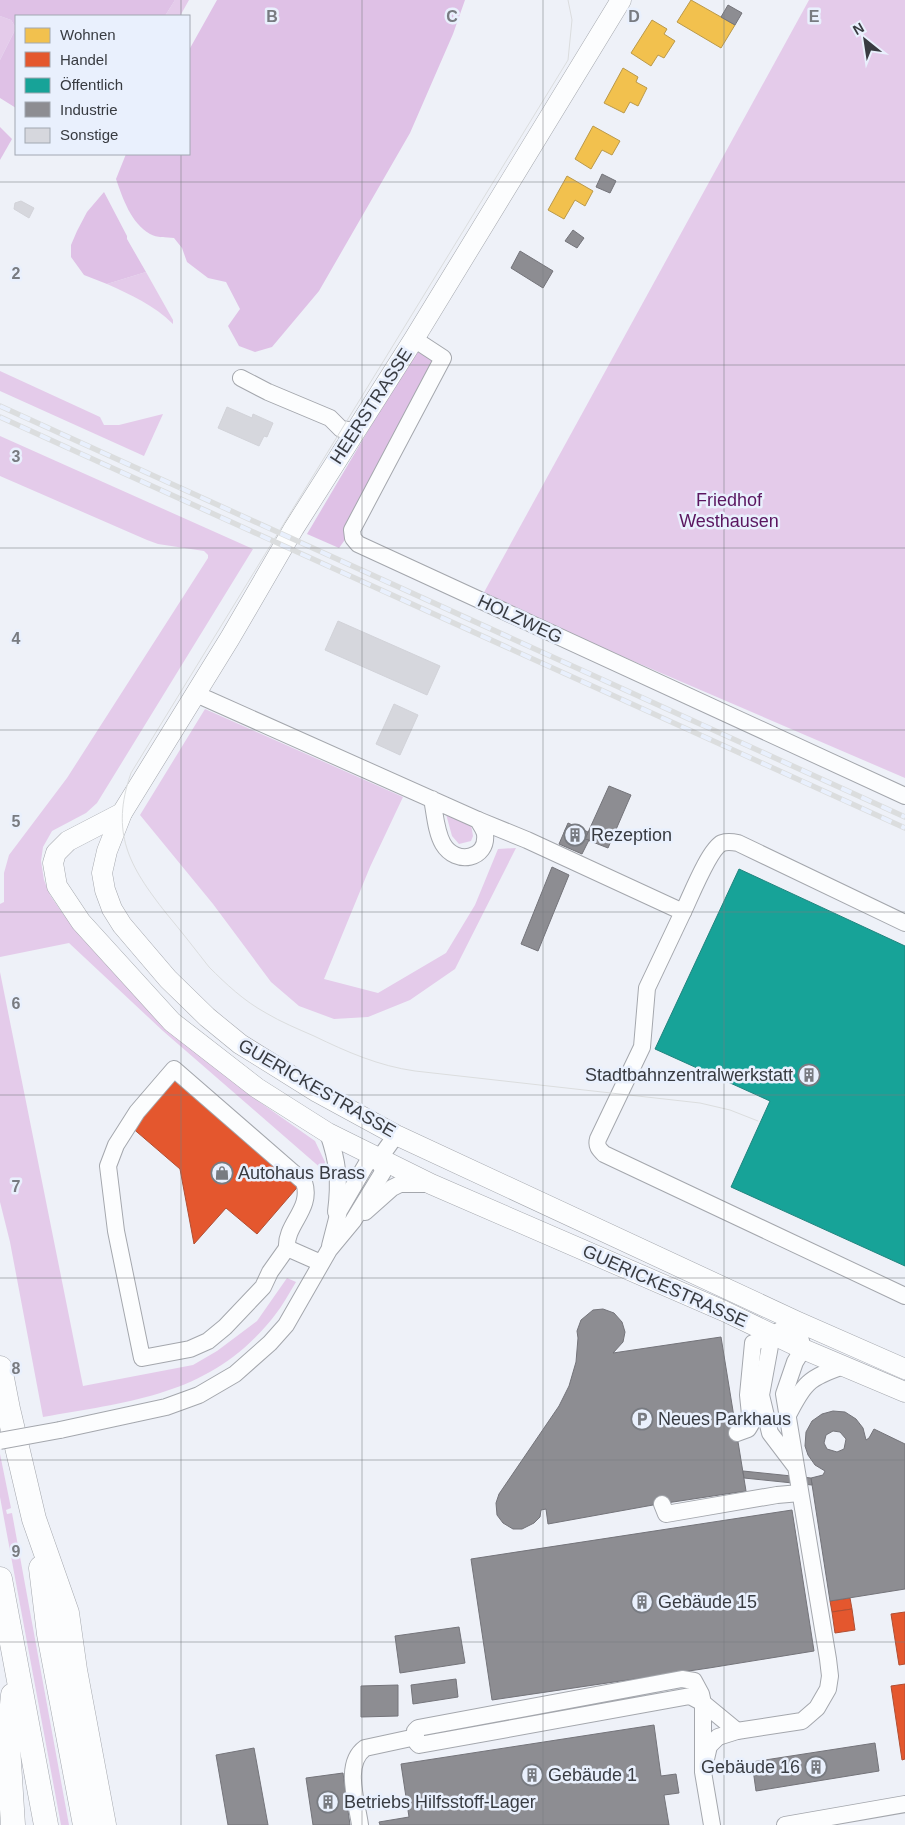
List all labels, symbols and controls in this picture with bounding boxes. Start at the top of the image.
text: B [266,8,278,25]
text: C [446,8,458,25]
text: D [628,8,640,25]
text: E [809,8,820,25]
legend [15,15,190,155]
north arrow [840,15,890,65]
text: N [850,19,867,38]
text: Wohnen [60,26,116,43]
text: Handel [60,51,108,68]
text: Öffentlich [60,76,123,93]
text: Industrie [60,101,118,118]
text: Sonstige [60,126,118,143]
text: 2 [12,265,21,282]
street label: HEERSTRASSE [326,344,416,468]
text: 3 [12,448,21,465]
park label: Friedhof Westhausen [679,490,779,531]
street label: HOLZWEG [475,591,565,647]
text: 4 [12,630,21,647]
text: 5 [12,813,21,830]
building icon: Rezeption [563,823,587,847]
place label: Rezeption [591,825,672,845]
text: 6 [12,995,21,1012]
street label: GUERICKESTRASSE [235,1035,399,1141]
building icon: Stadtbahnzentralwerkstatt [797,1063,821,1087]
place label: Stadtbahnzentralwerkstatt [585,1065,793,1085]
shop icon: Autohaus Brass [210,1161,234,1185]
place label: Autohaus Brass [238,1163,365,1183]
text: 7 [12,1178,21,1195]
street label: GUERICKESTRASSE [580,1241,750,1331]
text: 8 [12,1360,21,1377]
parking icon: Neues Parkhaus [630,1407,654,1431]
place label: Neues Parkhaus [658,1409,791,1429]
text: 9 [12,1543,21,1560]
building icon: Gebäude 15 [630,1590,654,1614]
place label: Gebäude 15 [658,1592,757,1612]
building icon: Gebäude 16 [804,1755,828,1779]
place label: Gebäude 16 [701,1757,800,1777]
building icon: Gebäude 1 [520,1763,544,1787]
place label: Gebäude 1 [548,1765,637,1785]
building icon: Betriebs Hilfsstoff-Lager [316,1790,340,1814]
place label: Betriebs Hilfsstoff-Lager [344,1792,536,1812]

